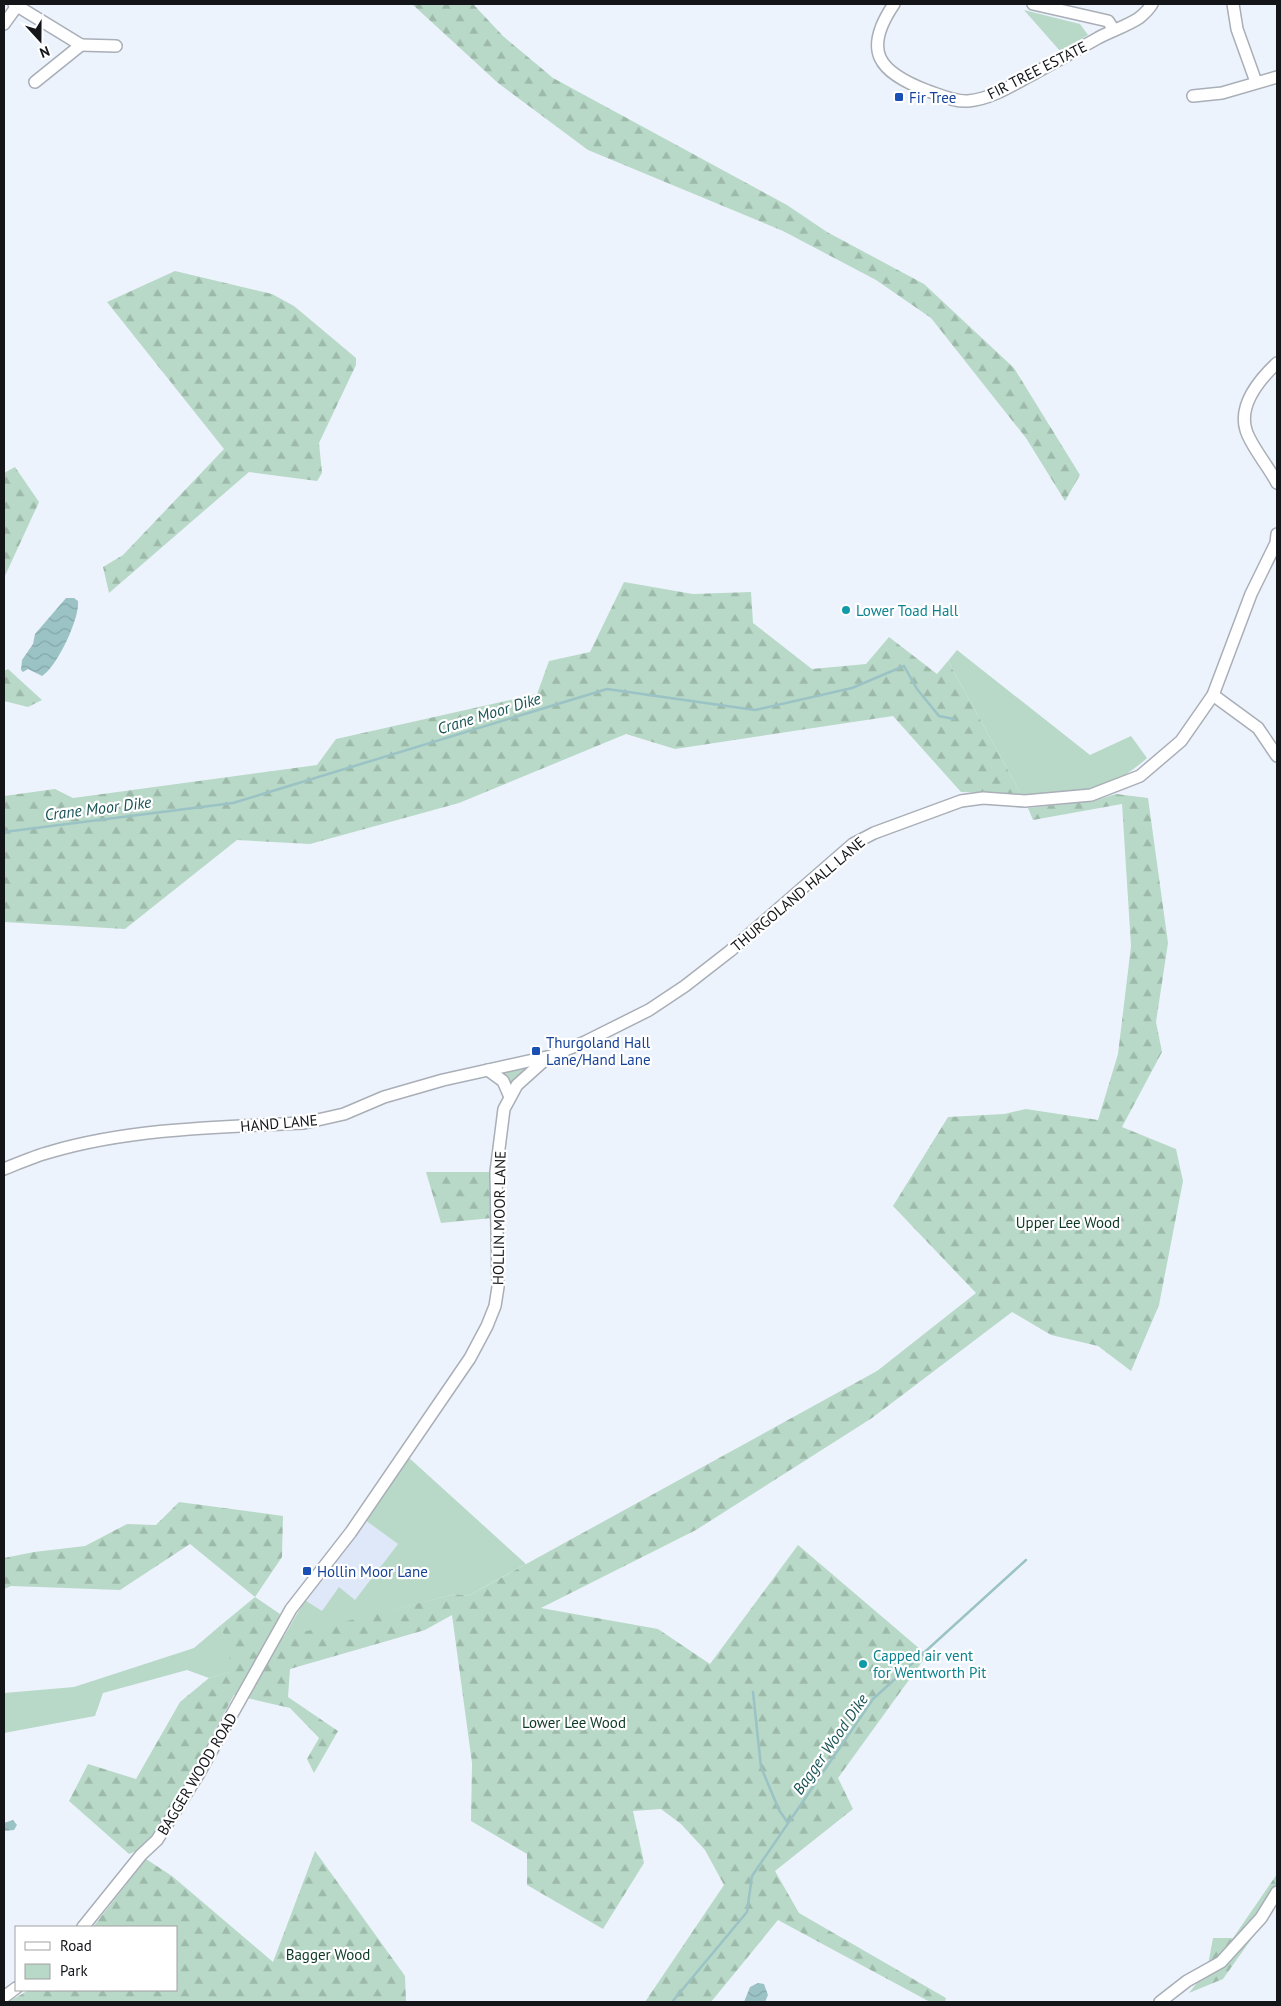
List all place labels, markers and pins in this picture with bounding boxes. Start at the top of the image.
place label: Fir Tree [909,88,956,107]
marker: Fir Tree [893,91,905,103]
place label: Lower Toad Hall [856,601,959,620]
marker: Lower Toad Hall [840,604,852,616]
place label: Thurgoland Hall Lane/Hand Lane [546,1033,651,1069]
marker: Thurgoland Hall Lane/Hand Lane [530,1045,542,1057]
place label: Hollin Moor Lane [317,1562,428,1581]
marker: Hollin Moor Lane [301,1565,313,1577]
place label: Capped air vent for Wentworth Pit [873,1646,986,1682]
marker: Capped air vent for Wentworth Pit [857,1658,869,1670]

